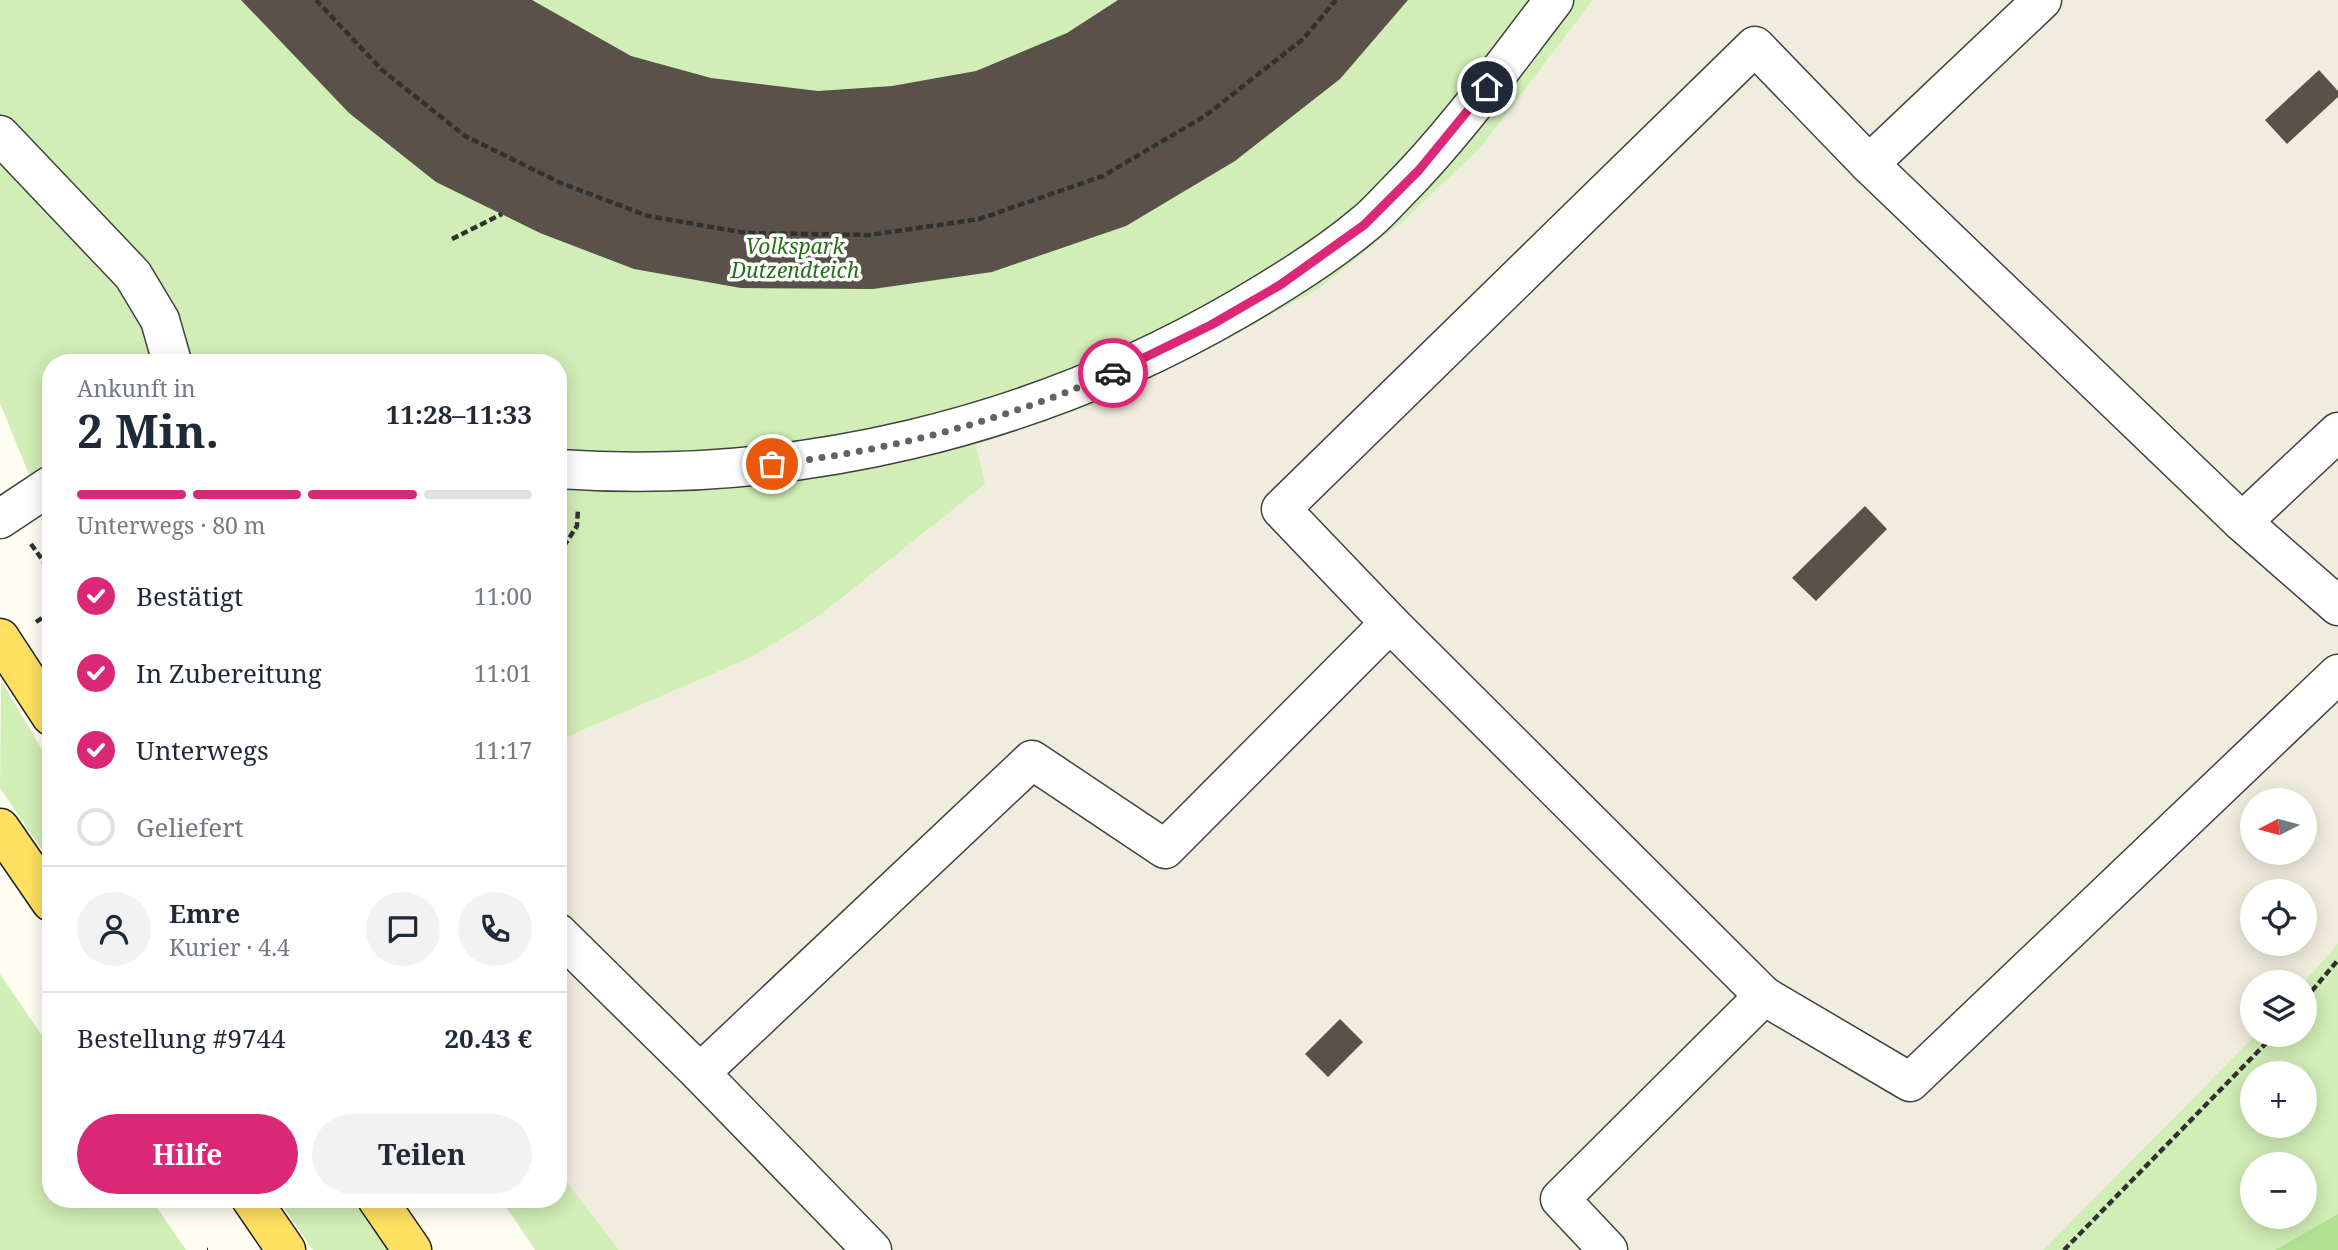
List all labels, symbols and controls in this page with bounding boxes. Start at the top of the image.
pin [1457,57,1517,117]
icon: home [1468,68,1506,106]
park label: Volkspark Dutzendteich [730,232,860,284]
courier [1078,338,1148,408]
icon: car [1094,354,1132,392]
text: Ankunft in [77,372,196,404]
text: 11:28–11:33 [386,396,532,432]
text: 2 Min. [77,399,219,461]
pin [742,434,802,494]
icon: bag [753,445,791,483]
text: Unterwegs · 80 m [77,509,266,541]
icon: check [77,577,115,615]
text: Bestätigt [136,578,243,614]
text: 11:00 [474,580,532,612]
icon: check [77,654,115,692]
text: In Zubereitung [136,655,322,691]
text: 11:01 [474,657,532,689]
icon: check [77,731,115,769]
text: Unterwegs [136,732,269,768]
text: 11:17 [474,734,532,766]
north arrow [2240,788,2317,864]
map controls [2240,788,2317,1229]
text: Geliefert [136,809,244,845]
button: locate [2240,879,2317,956]
button: person [77,892,151,966]
button: chat [366,892,440,966]
button: phone [458,892,532,966]
text: Emre [169,895,240,931]
text: Kurier · 4.4 [169,931,290,963]
button: layers [2240,970,2317,1047]
text: Bestellung #9744 [77,1020,286,1056]
text: 20.43 € [444,1020,532,1056]
button: + [2240,1061,2317,1138]
button: Hilfe [77,1114,298,1194]
button: Teilen [312,1114,532,1194]
button: − [2240,1152,2317,1229]

